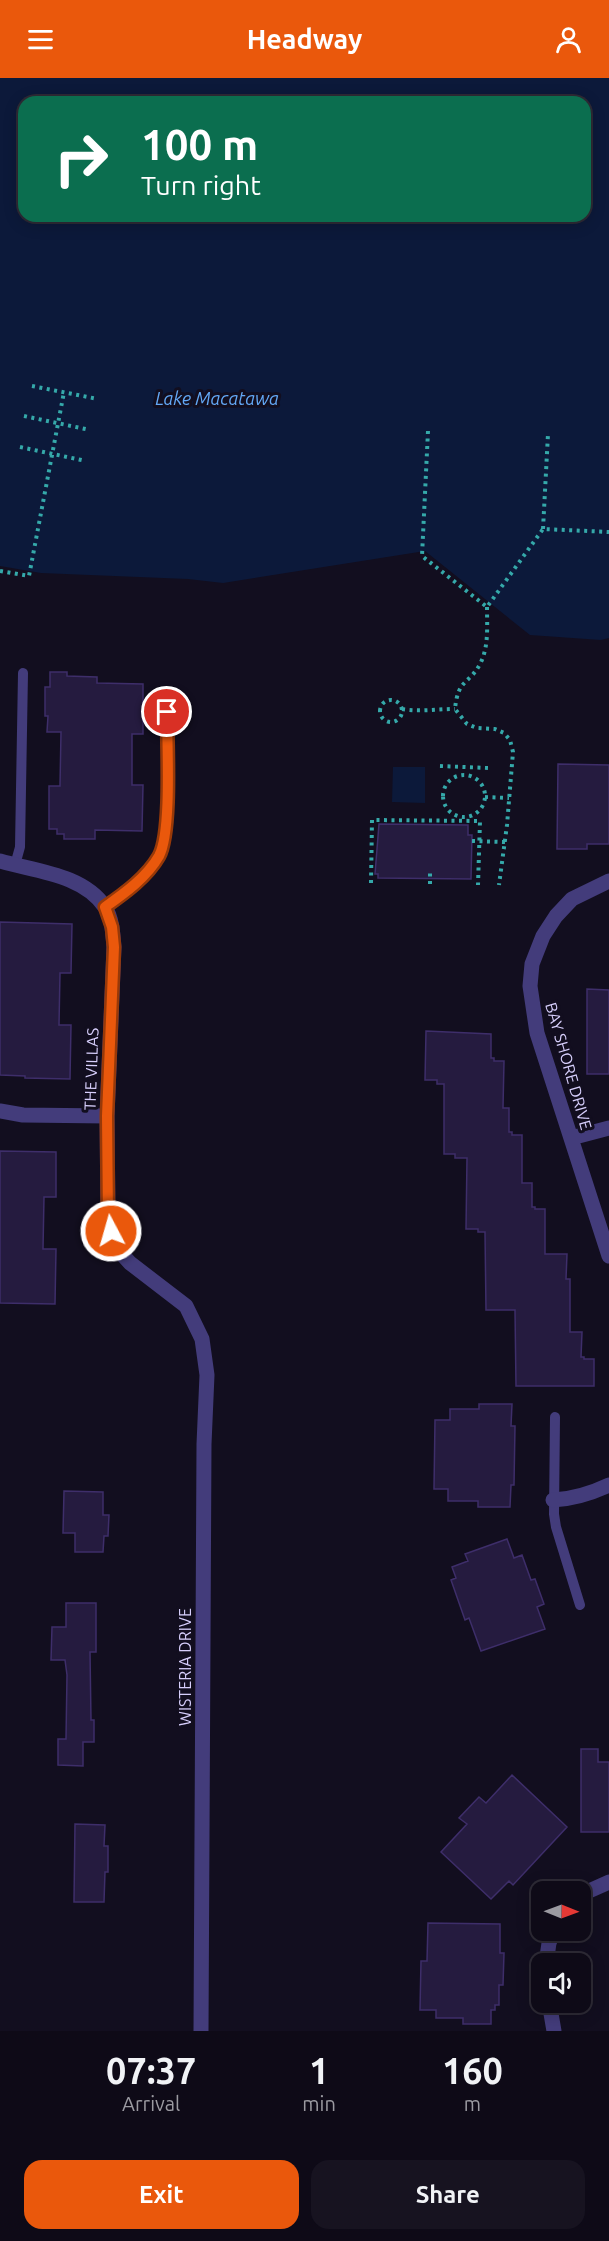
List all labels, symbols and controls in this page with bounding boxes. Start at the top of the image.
icon: menu [24,23,57,56]
icon: person [552,23,585,56]
text: Headway [247,24,362,54]
icon: right [42,120,120,198]
text: 100 m [141,121,258,168]
text: Turn right [141,170,261,200]
water label: Lake Macatawa [155,388,279,408]
pin [141,686,192,737]
icon: arrive [150,695,183,728]
street label: BAY SHORE DRIVE [542,1000,596,1132]
street label: THE VILLAS [81,1027,101,1111]
position arrow [79,1199,143,1263]
street label: WISTERIA DRIVE [176,1608,194,1726]
north arrow [531,1881,591,1941]
map controls [531,1881,591,2013]
button: sound [531,1953,591,2013]
text: 07:37 [106,2050,196,2091]
text: 1 [309,2050,329,2091]
text: 160 [442,2050,503,2091]
text: Arrival [122,2092,180,2115]
text: min [302,2092,336,2115]
text: m [464,2092,481,2115]
button: Exit [24,2160,299,2229]
button: Share [311,2160,585,2229]

